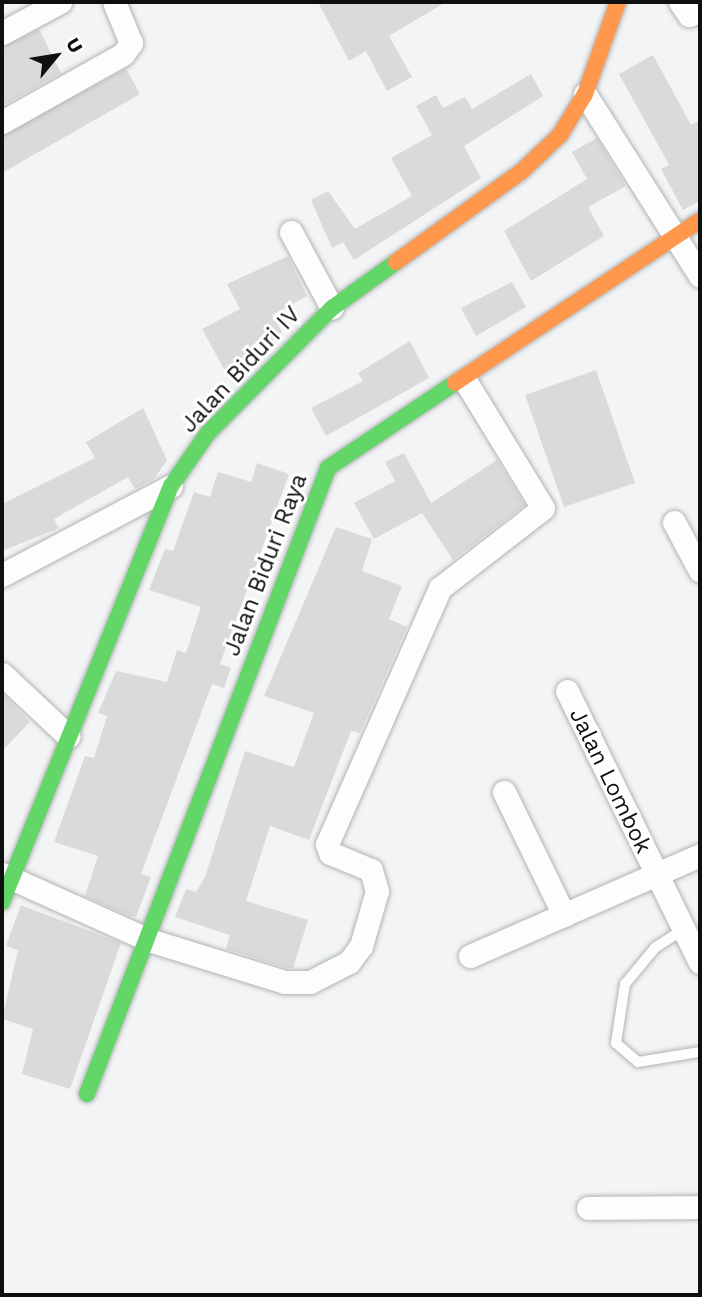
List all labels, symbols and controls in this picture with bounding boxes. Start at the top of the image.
north arrow [21,21,91,91]
text: U [61,34,88,57]
street label: Jalan Biduri IV [175,301,307,439]
street label: Jalan Biduri Raya [219,470,313,660]
street label: Jalan Lombok [563,704,657,858]

